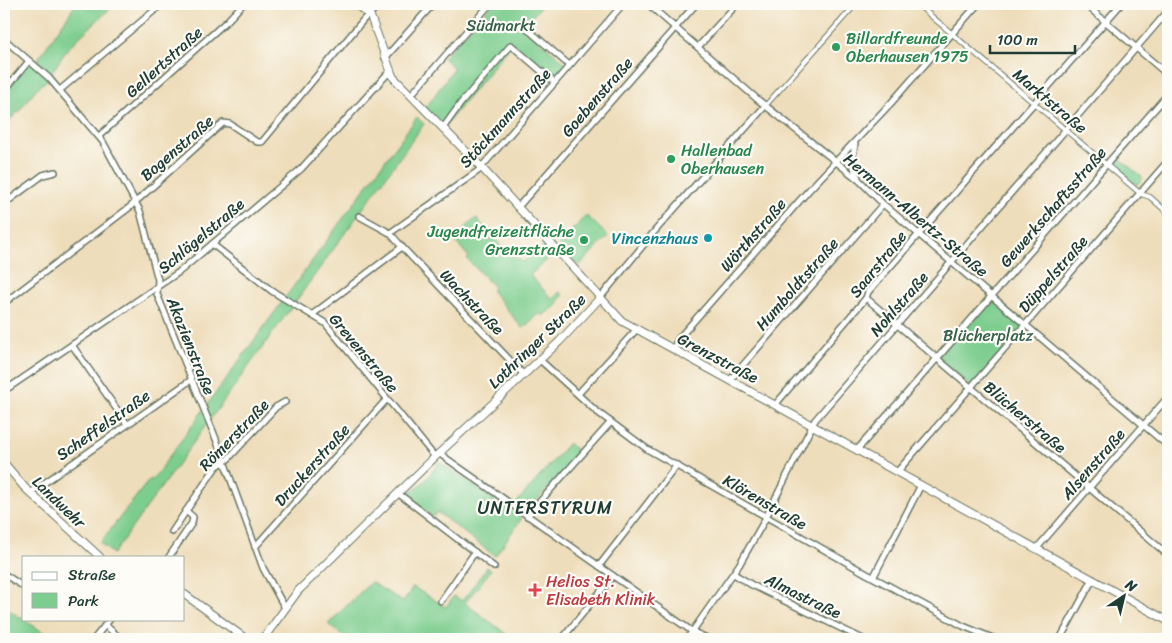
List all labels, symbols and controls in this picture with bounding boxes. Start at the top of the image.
park label: Südmarkt [466,11,536,40]
street label: Gellertstraße [118,19,210,105]
scale bar [990,22,1074,54]
place label: Billardfreunde Oberhausen 1975 [846,24,969,71]
text: 100 m [997,27,1038,53]
marker: Billardfreunde Oberhausen 1975 [830,41,842,53]
street label: Goebenstraße [554,50,640,144]
street label: Stöckmannstraße [452,61,558,175]
street label: Marktstraße [1006,61,1094,141]
street label: Bogenstraße [133,107,221,189]
place label: Hallenbad Oberhausen [681,136,765,183]
street label: Gewerkschaftsstraße [992,140,1114,274]
street label: Hermann-Albertz-Straße [837,145,995,285]
marker: Hallenbad Oberhausen [665,153,677,165]
street label: Schlägelstraße [151,190,251,281]
street label: Wörthstraße [712,191,794,279]
place label: Jugendfreizeitfläche Grenzstraße [426,217,574,264]
place label: Vincenzhaus [611,224,698,253]
street label: Saarstraße [841,224,915,304]
street label: Düppelstraße [1011,228,1095,320]
street label: Humboldtstraße [748,231,846,337]
marker: Vincenzhaus [702,232,714,244]
marker: Jugendfreizeitfläche Grenzstraße [578,234,590,246]
street label: Wachstraße [433,262,512,342]
street label: Nohlstraße [862,264,936,343]
street label: Lothringer Straße [481,286,593,396]
street label: Akazienstraße [158,292,224,399]
street label: Grevenstraße [322,306,406,400]
park label: Blücherplatz [943,321,1033,350]
street label: Grenzstraße [672,324,764,392]
street label: Blücherstraße [977,373,1073,461]
street label: Scheffelstraße [50,382,156,468]
street label: Römerstraße [192,392,277,478]
street label: Druckerstraße [267,417,357,513]
street label: Alsenstraße [1053,421,1133,507]
street label: Klörenstraße [717,466,813,538]
street label: Landwehr [25,468,94,537]
district label: UNTERSTYRUM [477,492,613,524]
legend [22,556,185,620]
text: Straße [68,562,116,588]
street label: Almastraße [759,564,847,627]
place label: Helios St. Elisabeth Klinik [546,567,656,614]
north arrow [1100,570,1150,620]
text: N [1119,572,1143,599]
marker: Helios St. Elisabeth Klinik [528,583,542,597]
text: Park [68,588,99,614]

